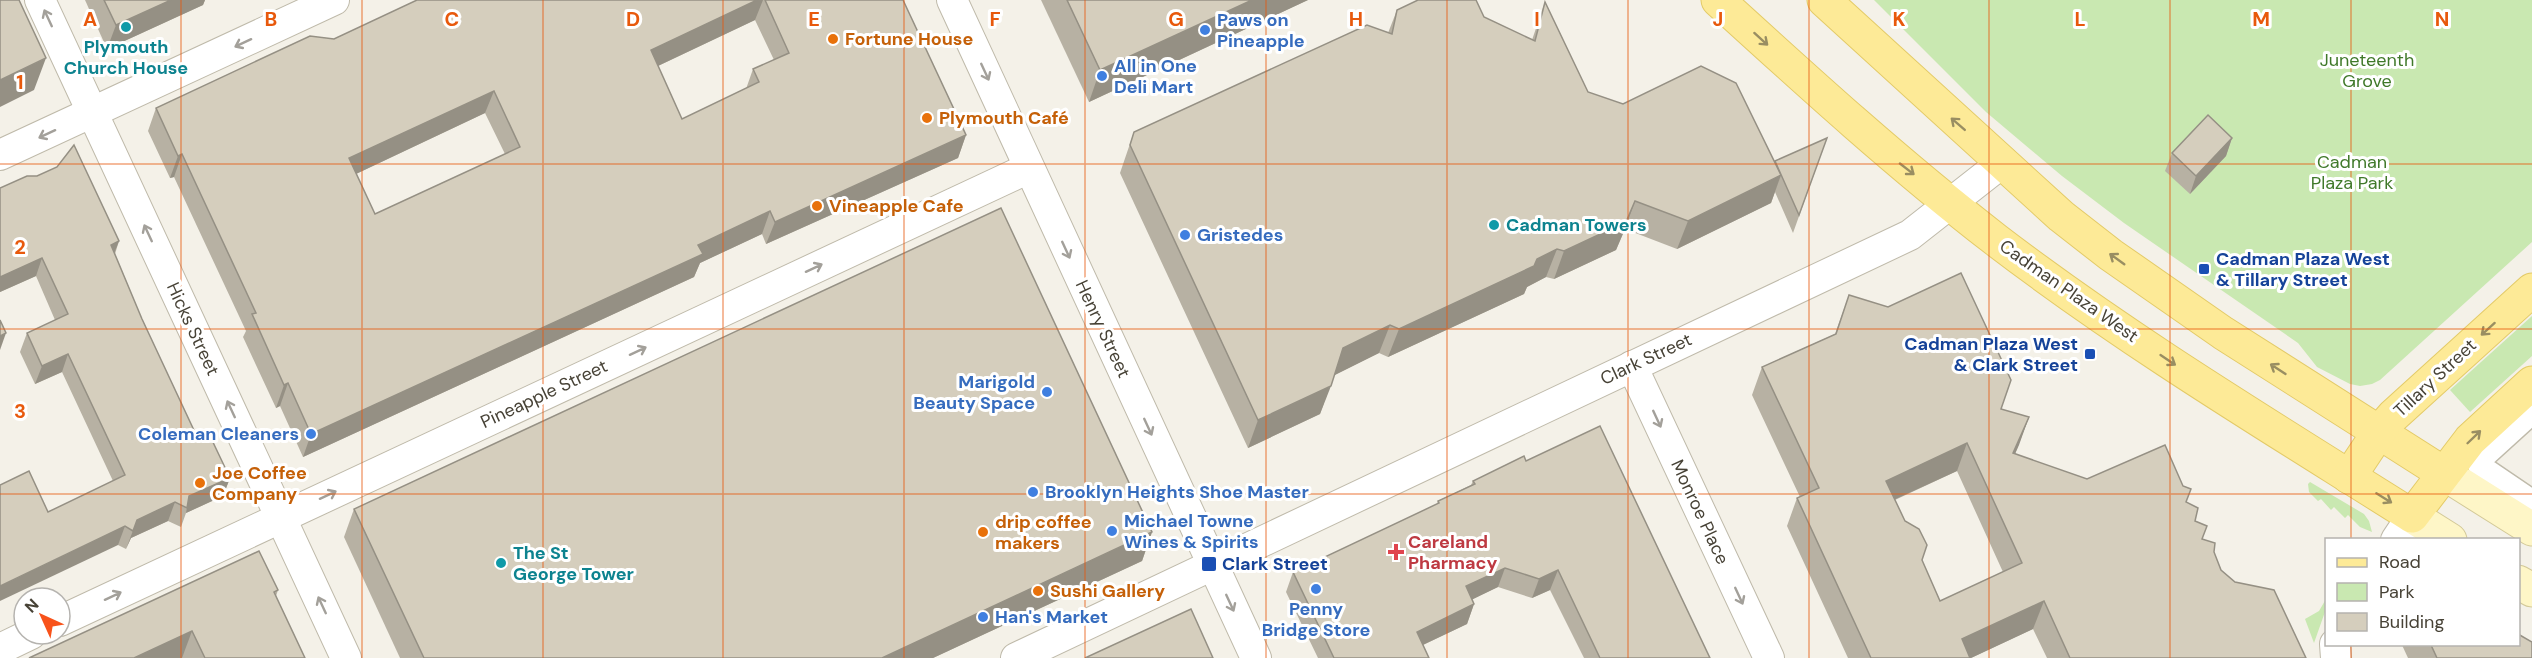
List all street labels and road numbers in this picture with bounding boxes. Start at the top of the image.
street label: Cadman Plaza West [1995,234,2143,348]
street label: Henry Street [1070,276,1136,382]
street label: Hicks Street [161,278,225,380]
street label: Clark Street [1596,327,1696,391]
street label: Tillary Street [2389,334,2481,422]
street label: Pineapple Street [477,354,611,434]
street label: Monroe Place [1665,456,1735,568]

